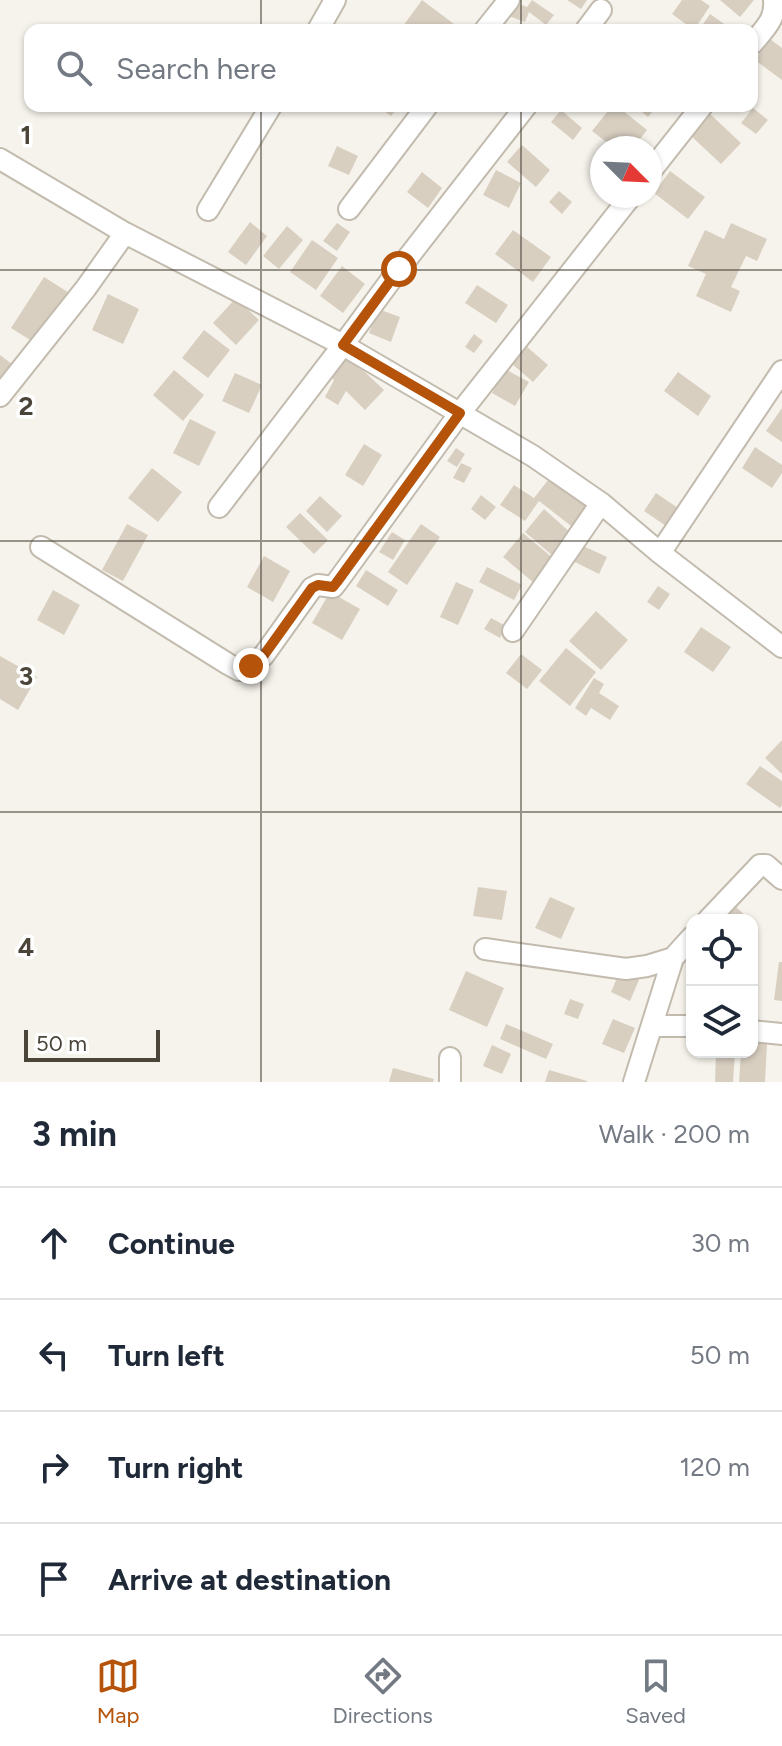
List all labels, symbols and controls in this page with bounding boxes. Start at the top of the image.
search box [24,24,758,112]
icon: search [52,46,96,90]
text: Search here [116,50,276,87]
text: 1 [21,119,31,151]
north arrow [590,136,662,208]
route start [381,251,417,287]
text: 2 [18,390,34,422]
route end [233,648,269,684]
text: 3 [19,660,33,692]
map controls [686,914,758,1058]
button: locate [686,914,758,986]
text: 4 [18,931,34,963]
button: layers [686,986,758,1058]
scale bar [24,1026,160,1062]
text: 50 m [36,1030,87,1057]
text: 3 min [32,1114,117,1155]
text: Walk · 200 m [599,1118,750,1150]
icon: ahead [32,1221,76,1265]
text: Continue [108,1225,235,1262]
text: 30 m [691,1227,750,1259]
icon: left [32,1333,76,1377]
text: Turn left [108,1337,225,1374]
text: 50 m [690,1339,750,1371]
icon: right [32,1445,76,1489]
text: Turn right [108,1449,243,1486]
text: 120 m [680,1451,750,1483]
icon: arrive [32,1557,76,1601]
text: Arrive at destination [108,1561,391,1598]
tab: Map [96,1654,140,1729]
tab: Directions [333,1654,433,1729]
tab: Saved [625,1654,686,1729]

